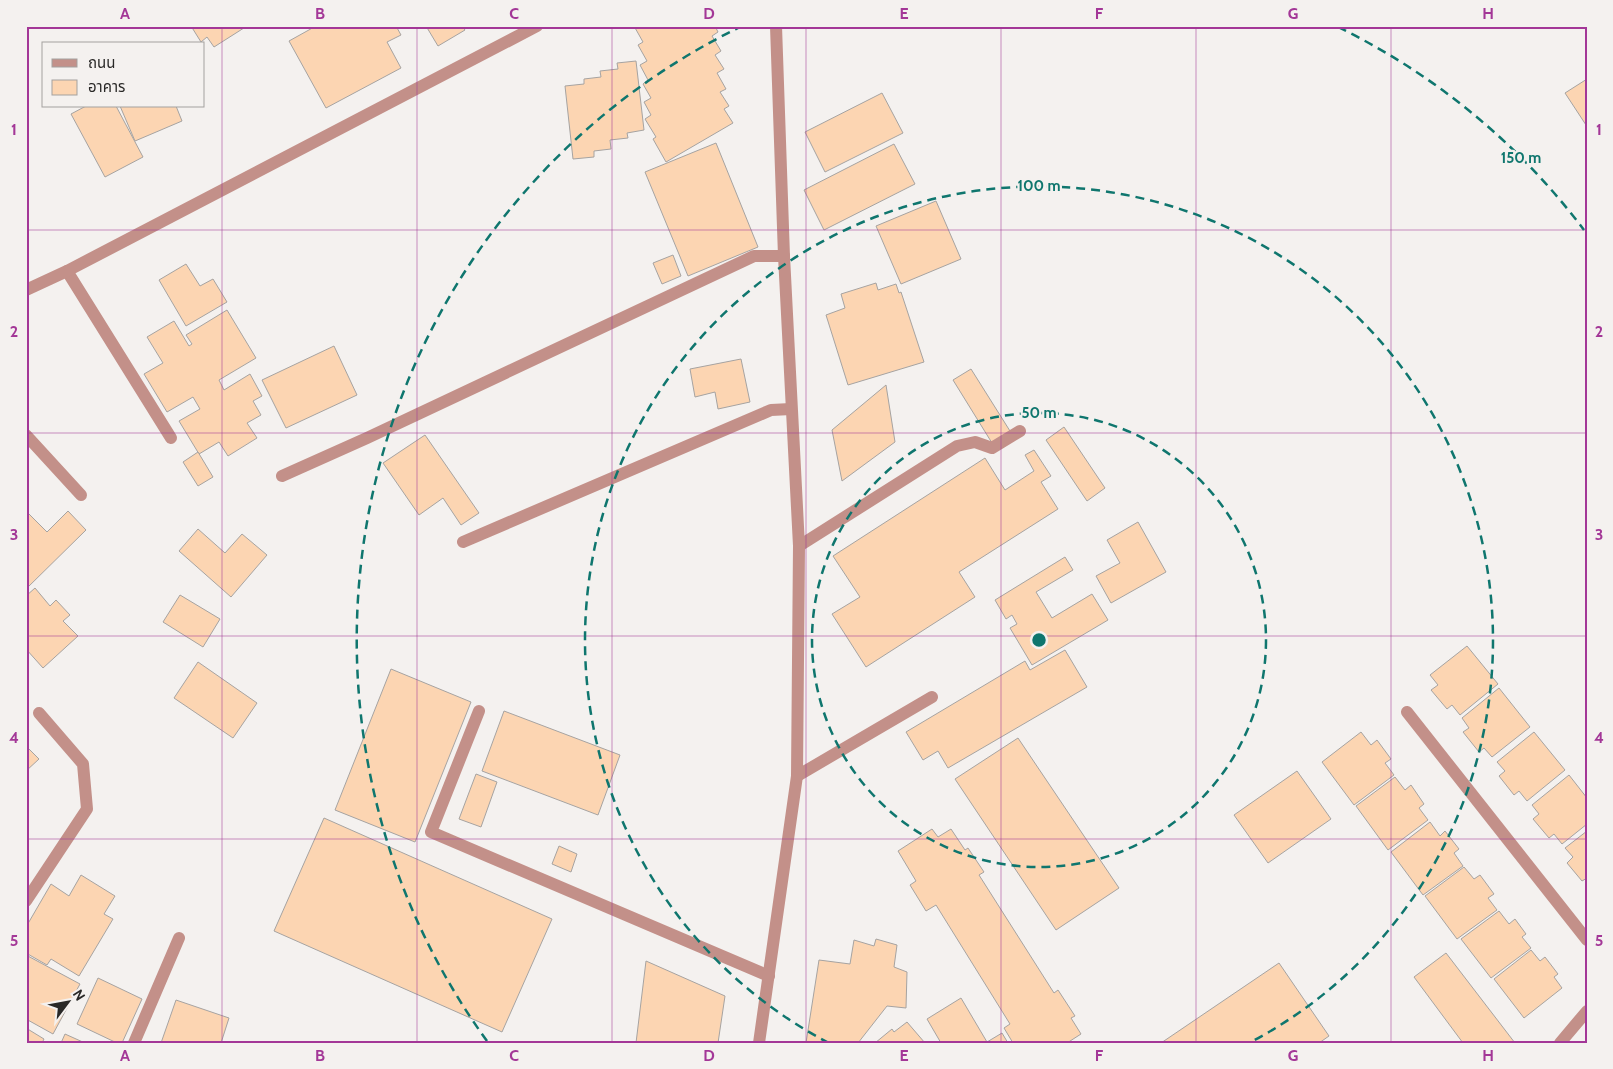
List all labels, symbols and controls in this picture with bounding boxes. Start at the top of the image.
text: A [120,4,130,23]
text: B [315,4,325,23]
text: C [509,4,519,23]
text: D [703,4,715,23]
text: E [899,4,909,23]
text: F [1095,4,1104,23]
text: G [1288,4,1298,23]
text: H [1482,4,1494,23]
legend [42,42,205,108]
text: ถนน [88,54,115,72]
text: อาคาร [88,78,125,96]
text: 1 [11,120,17,139]
text: 1 [1596,120,1602,139]
text: 150 m [1501,149,1541,167]
text: 100 m [1017,177,1061,195]
text: 2 [10,322,18,341]
text: 2 [1595,322,1603,341]
text: 50 m [1021,404,1057,422]
text: 3 [10,525,18,544]
text: 3 [1595,525,1603,544]
centre of rings [1030,631,1048,649]
text: 4 [9,728,19,747]
text: 4 [1594,728,1604,747]
text: 5 [10,931,18,950]
text: 5 [1595,931,1603,950]
north arrow [42,976,92,1026]
text: N [69,986,89,1004]
text: A [120,1046,130,1065]
text: B [315,1046,325,1065]
text: C [509,1046,519,1065]
text: D [703,1046,715,1065]
text: E [899,1046,909,1065]
text: F [1095,1046,1104,1065]
text: G [1288,1046,1298,1065]
text: H [1482,1046,1494,1065]

